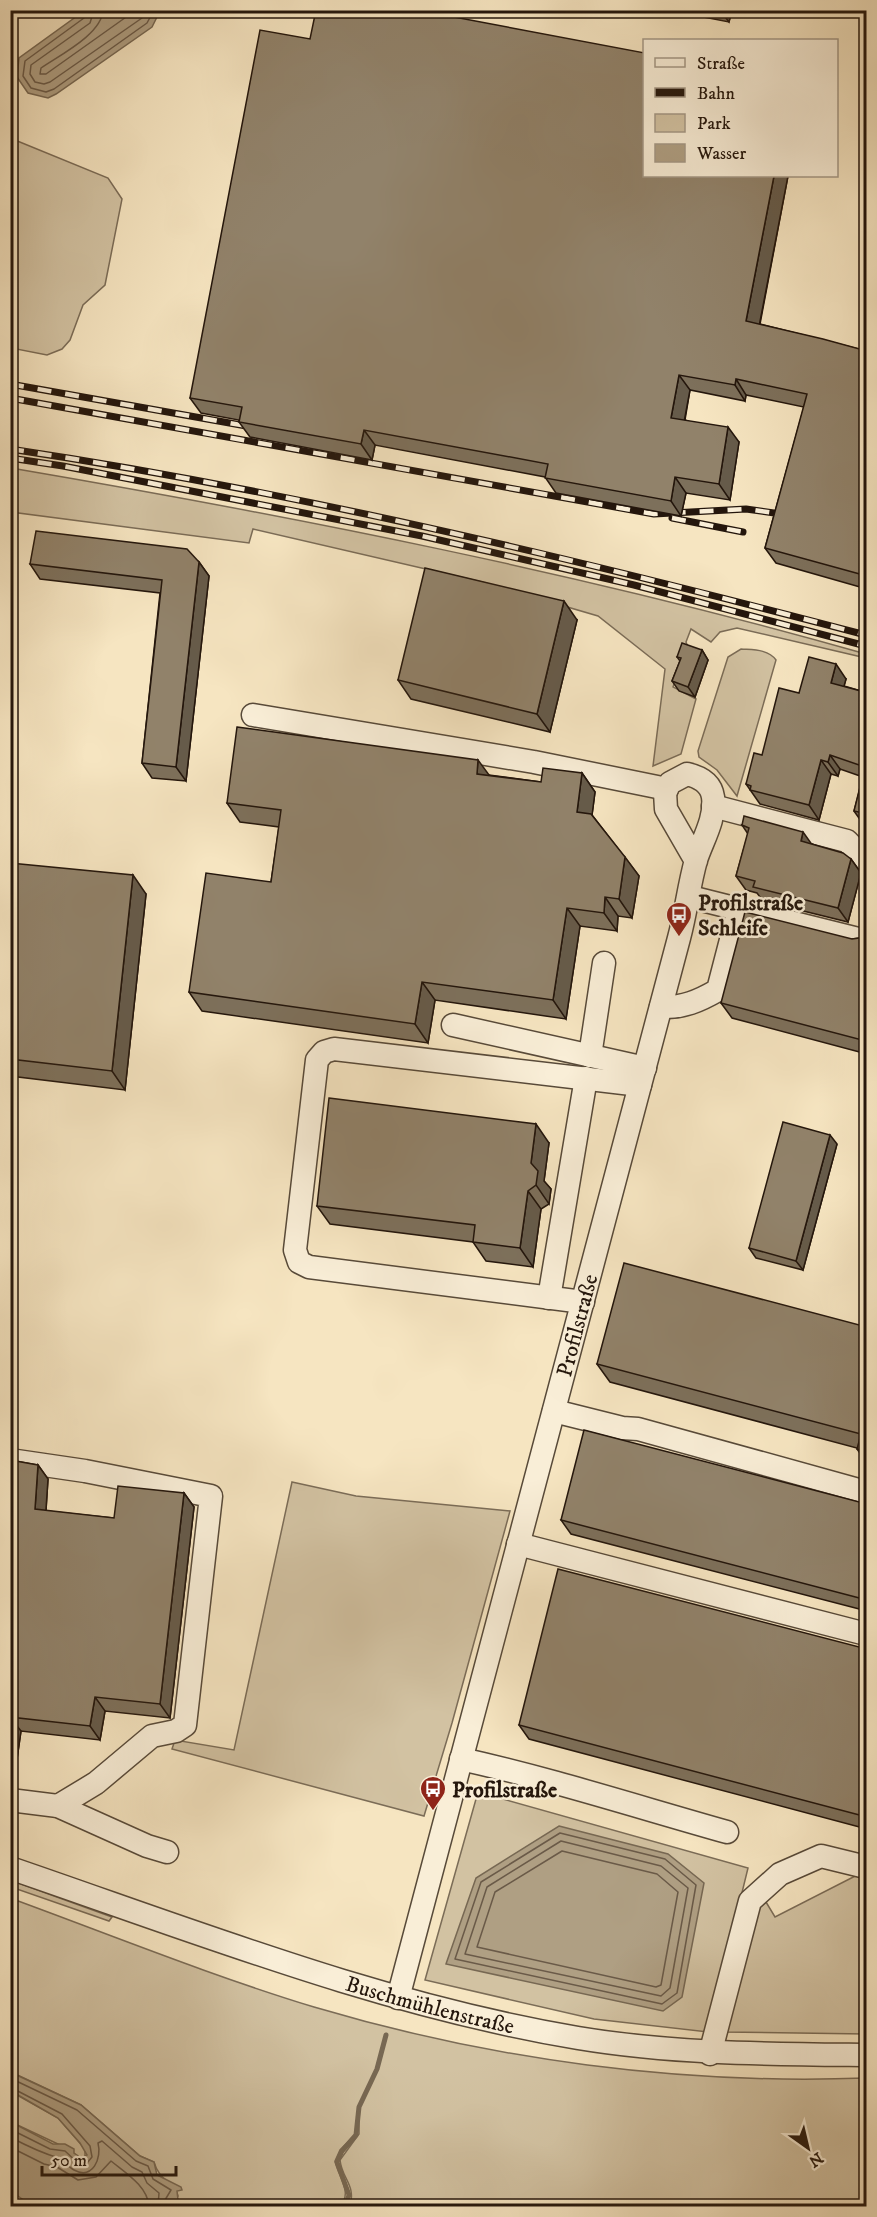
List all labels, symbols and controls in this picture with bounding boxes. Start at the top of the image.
legend [643,39,838,177]
text: Straße [697,53,745,75]
text: Bahn [697,83,735,105]
text: Park [697,113,731,135]
text: Wasser [696,143,747,165]
place label: Profilstraße Schleife [698,890,803,942]
bus stop icon: Profilstraße Schleife [664,900,694,938]
street label: Profilstraße [551,1271,604,1380]
bus stop icon: Profilstraße [418,1774,448,1812]
place label: Profilstraße [452,1777,557,1804]
street label: Buschmühlenstraße [342,1971,517,2040]
north arrow [778,2118,838,2178]
scale bar [42,2139,176,2177]
text: N [805,2148,827,2172]
text: 50 m [51,2150,87,2172]

